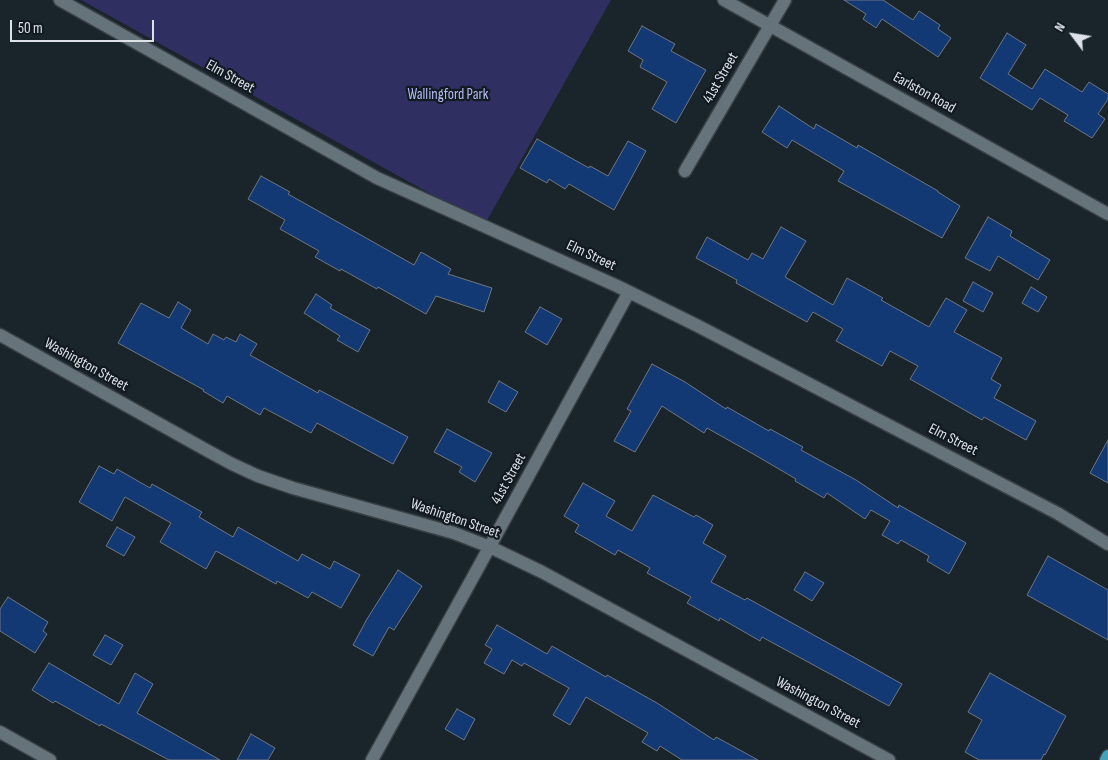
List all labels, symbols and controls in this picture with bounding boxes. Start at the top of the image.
scale bar [12,10,156,42]
north arrow [1048,10,1098,60]
text: 50 m [18,19,43,38]
text: N [1050,19,1069,35]
street label: 41st Street [699,49,743,107]
street label: Elm Street [203,56,257,98]
street label: Earlston Road [890,68,958,118]
park label: Wallingford Park [407,86,489,104]
street label: Elm Street [563,237,619,275]
street label: Washington Street [41,335,131,395]
street label: Elm Street [925,420,981,460]
street label: 41st Street [488,450,530,508]
street label: Washington Street [408,495,502,543]
street label: Washington Street [773,673,863,733]

